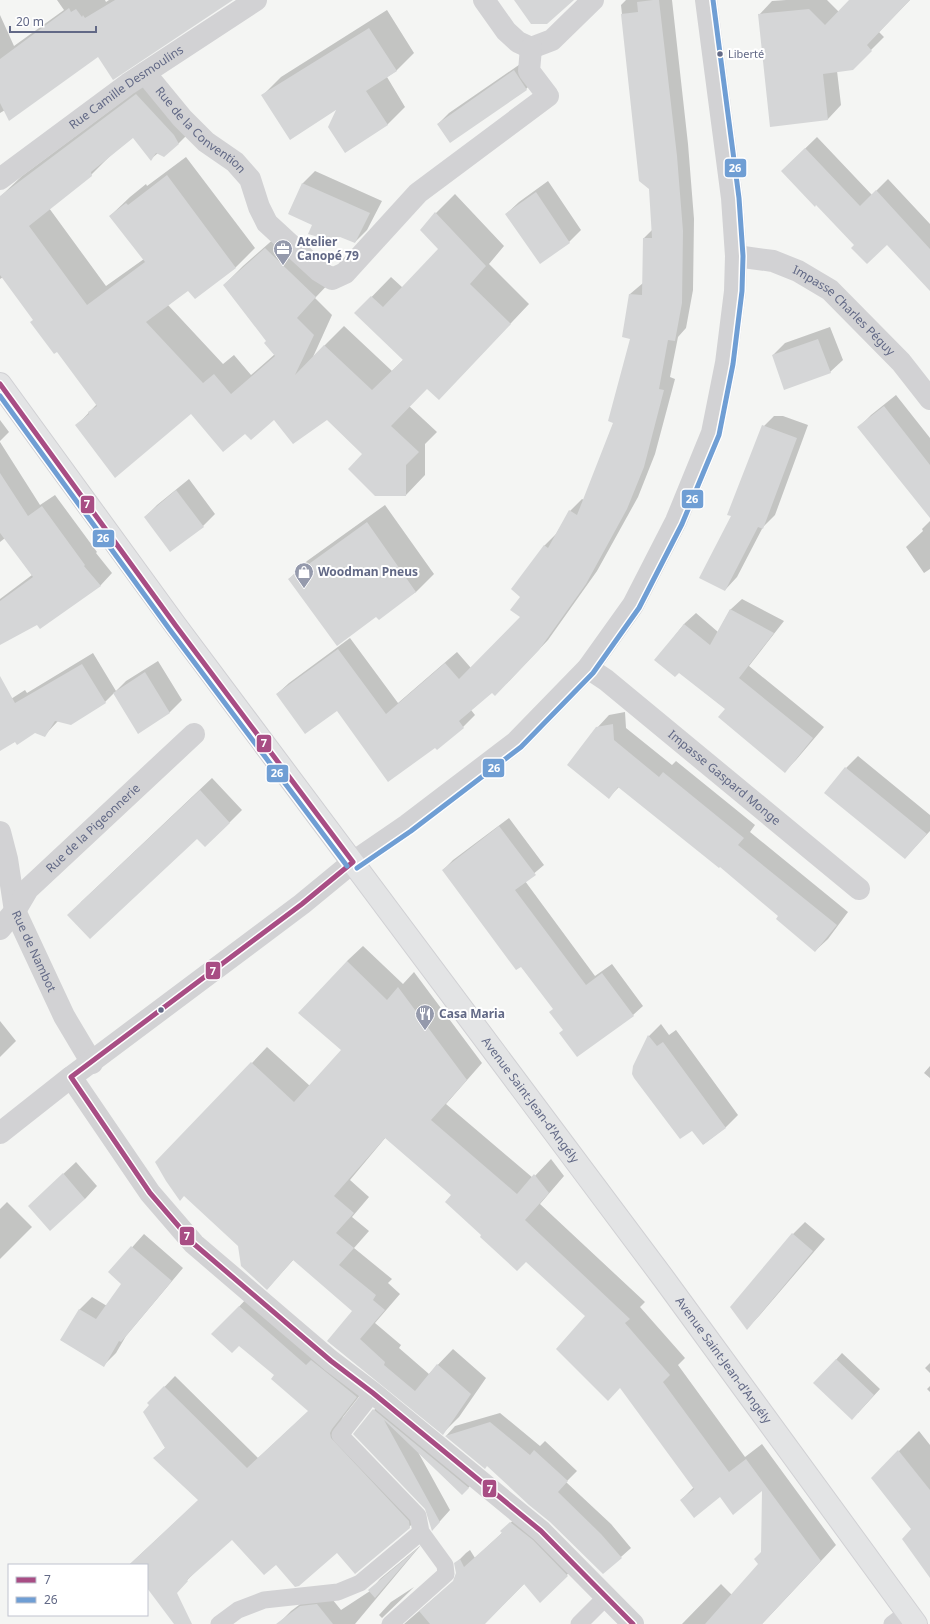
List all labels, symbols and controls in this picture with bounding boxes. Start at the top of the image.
scale bar [10,8,96,34]
text: 20 m [16,13,44,30]
street label: Rue Camille Desmoulins [65,41,187,133]
place label: Liberté [728,46,764,61]
marker: Liberté [715,49,725,59]
street label: Rue de la Convention [152,83,250,177]
line badge: 26 [724,158,747,178]
text: 26 [729,160,741,175]
place label: Atelier Canopé 79 [297,233,359,264]
office icon: Atelier Canopé 79 [272,238,294,266]
street label: Impasse Charles Péguy [790,261,900,360]
line badge: 26 [681,489,704,509]
text: 26 [686,491,698,506]
line badge: 7 [80,495,95,514]
text: 7 [84,496,90,511]
line badge: 26 [92,529,115,548]
text: 26 [97,530,109,545]
shop icon: Woodman Pneus [293,561,315,589]
place label: Woodman Pneus [318,563,418,580]
street label: Impasse Gaspard Monge [665,726,785,829]
line badge: 7 [256,734,272,753]
text: 7 [261,735,267,750]
line badge: 26 [482,758,505,778]
text: 26 [488,760,500,775]
line badge: 26 [266,764,289,783]
text: 26 [271,765,283,780]
street label: Rue de la Pigeonnerie [42,779,144,876]
street label: Rue de Nambot [8,908,61,995]
line badge: 7 [205,961,221,980]
text: 7 [210,963,216,978]
restaurant icon: Casa Maria [414,1003,436,1031]
unlabelled marker [156,1005,166,1015]
place label: Casa Maria [439,1005,505,1022]
street label: Avenue Saint-Jean-d'Angély [478,1033,584,1167]
line badge: 7 [179,1226,195,1246]
text: 7 [184,1228,190,1243]
street label: Avenue Saint-Jean-d'Angély [672,1293,776,1428]
line badge: 7 [482,1479,497,1498]
text: 7 [487,1481,493,1496]
legend [8,1564,148,1616]
text: 7 [44,1571,51,1588]
text: 26 [44,1591,58,1608]

